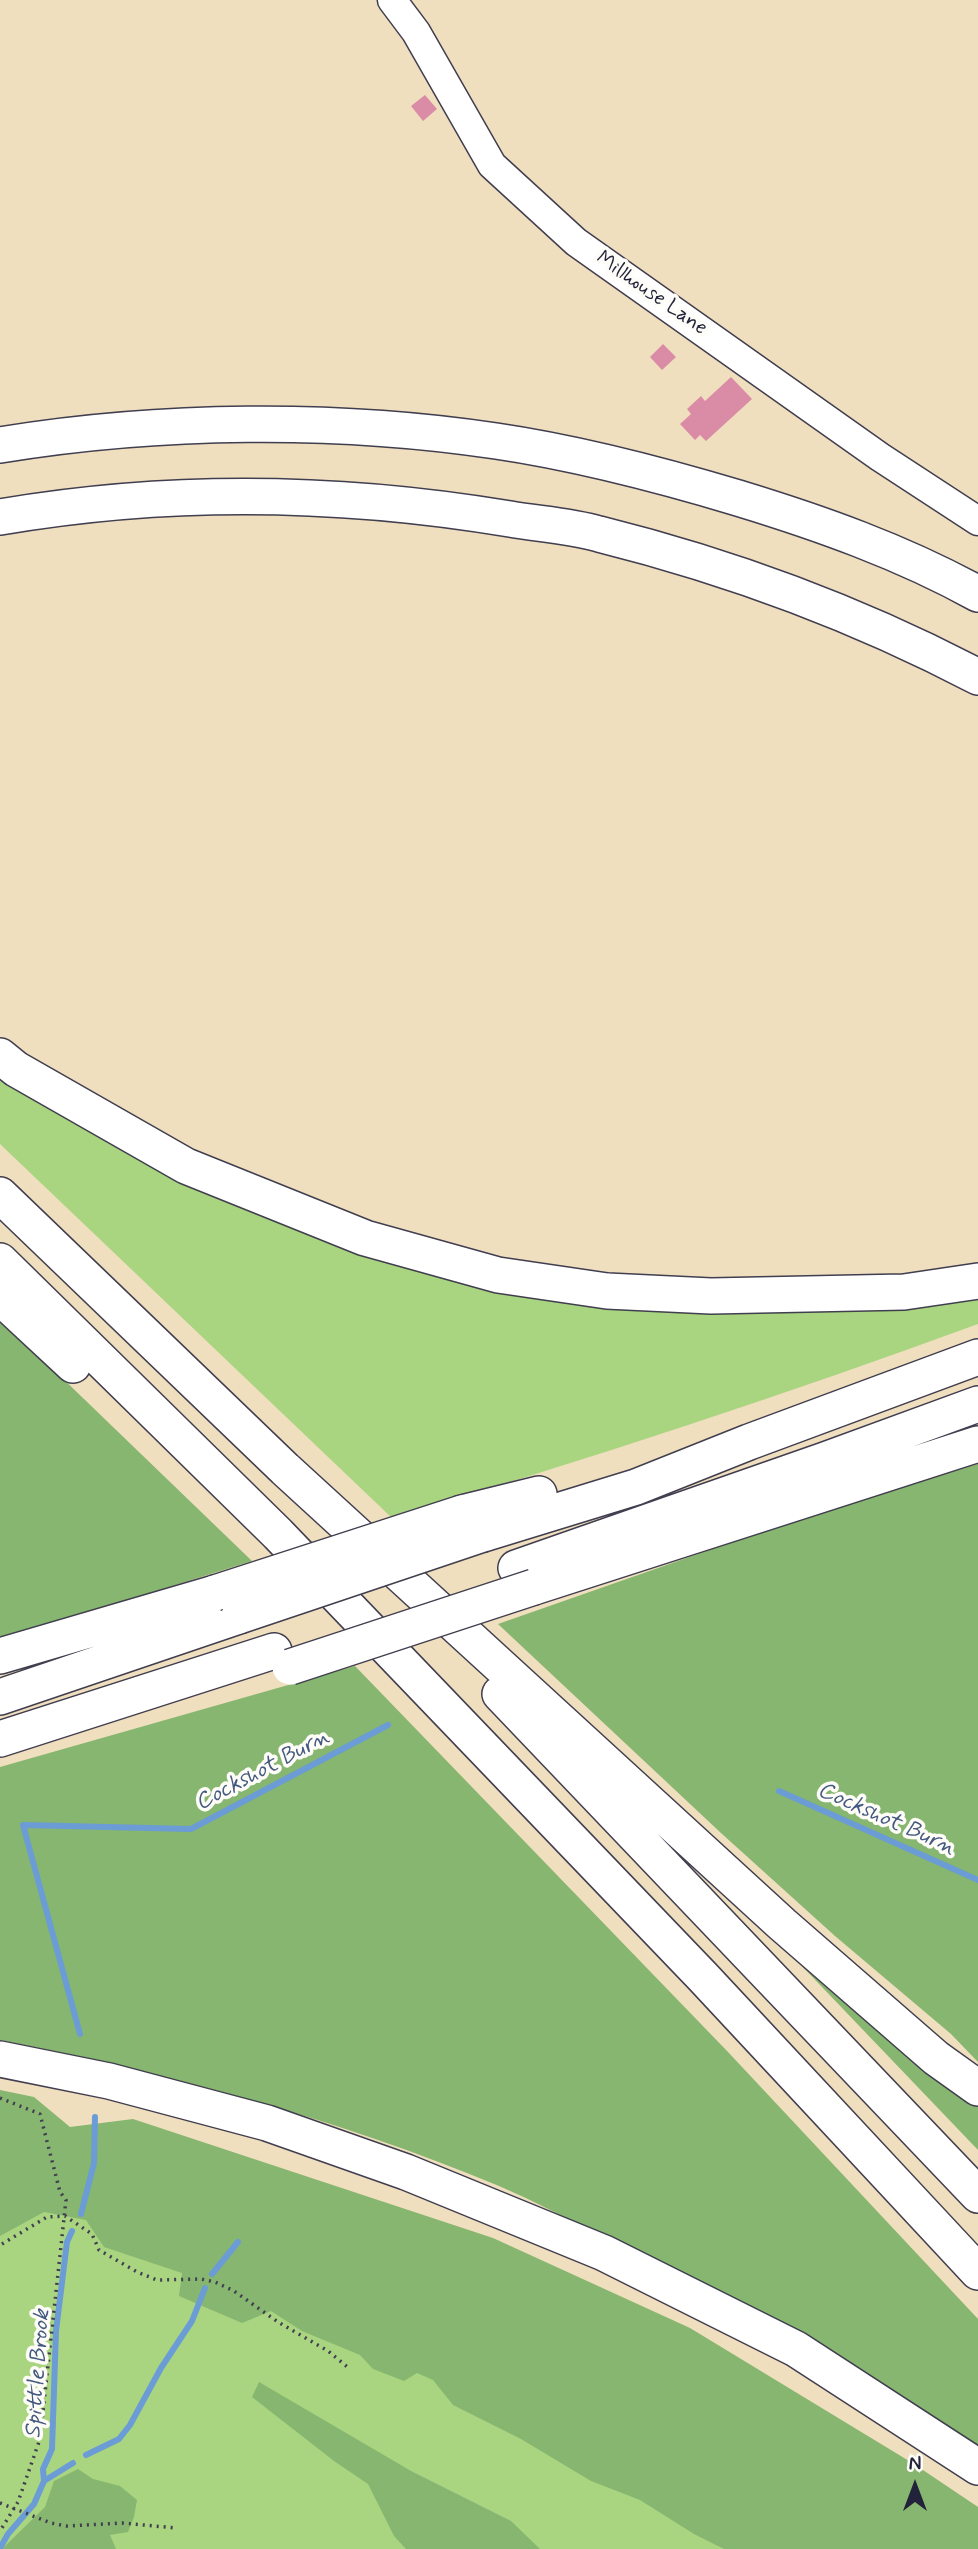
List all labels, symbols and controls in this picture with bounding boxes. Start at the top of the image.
street label: Millhouse Lane [590,246,712,342]
water label: Cockshot Burn [191,1724,335,1818]
water label: Cockshot Burn [813,1777,959,1863]
water label: Spittle Brook [21,2309,57,2439]
north arrow [880,2451,950,2521]
text: N [909,2452,921,2477]

